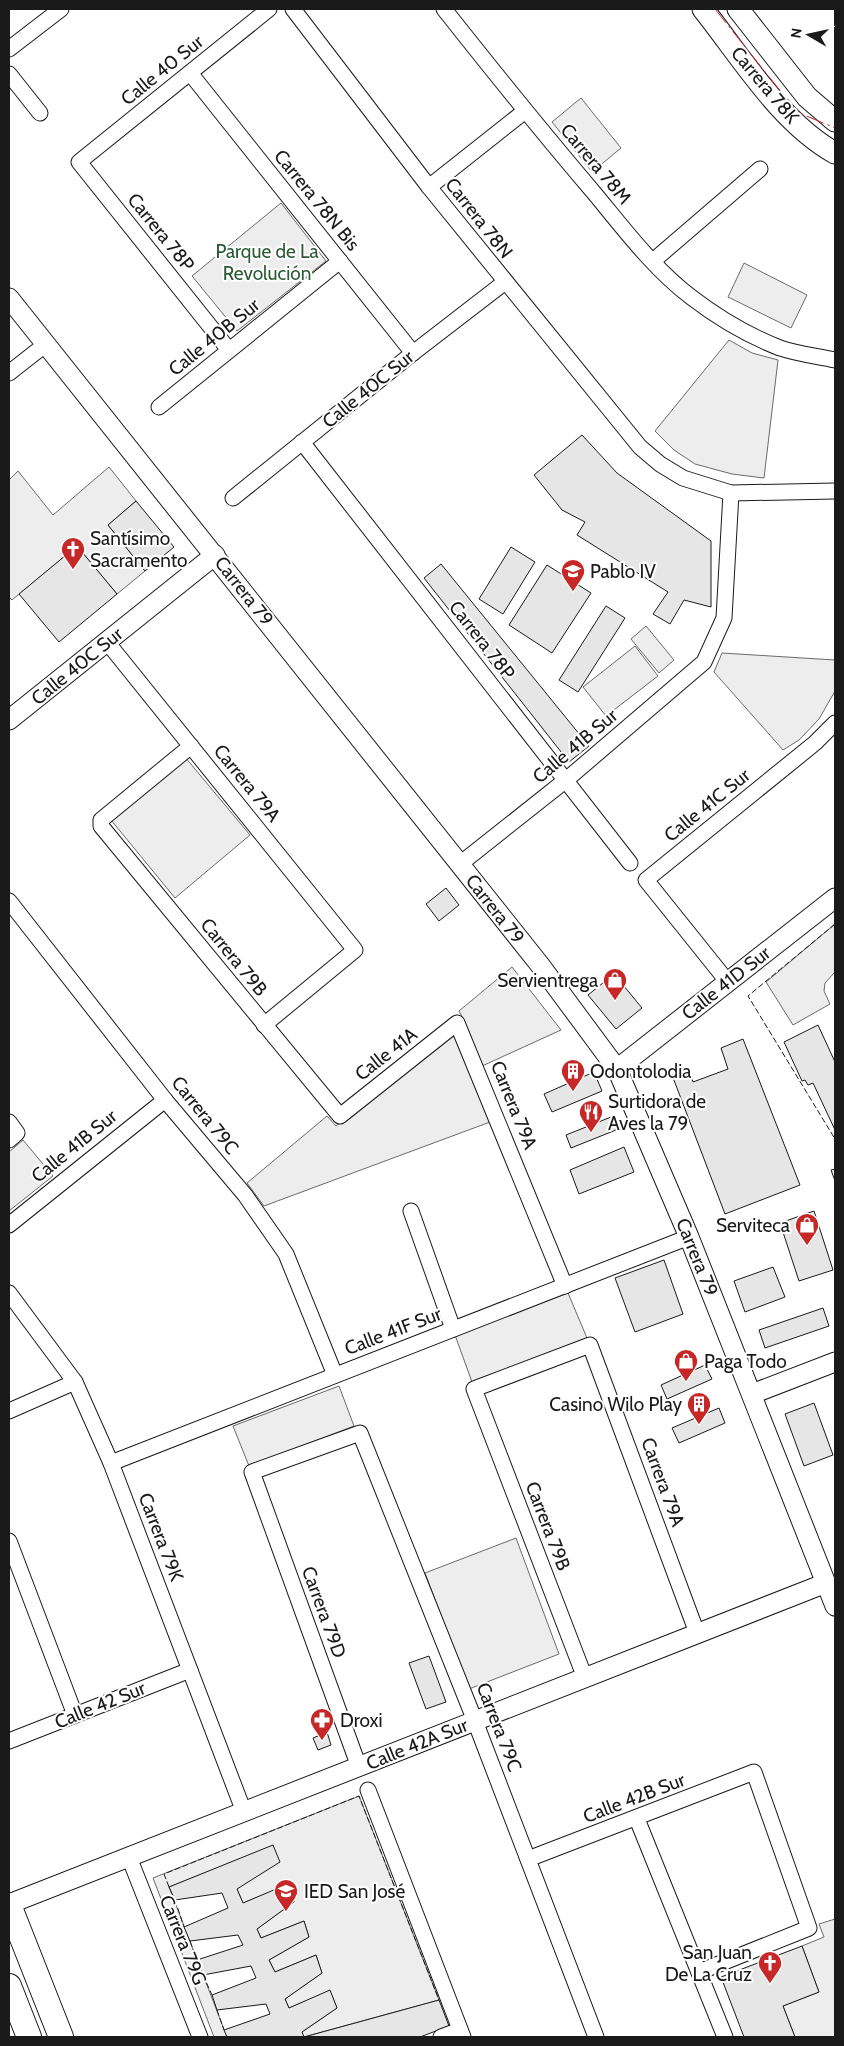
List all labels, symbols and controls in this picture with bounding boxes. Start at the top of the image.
north arrow [784,10,834,60]
text: N [786,27,806,39]
street label: Calle 40 Sur [116,30,208,110]
street label: Carrera 78K [726,42,804,128]
street label: Carrera 78M [556,119,636,209]
street label: Carrera 78N Bis [269,145,365,255]
street label: Carrera 78N [440,173,518,263]
street label: Carrera 78P [123,188,199,276]
park label: Parque de La Revolución [215,240,319,285]
street label: Calle 40B Sur [164,293,264,381]
street label: Calle 40C Sur [318,345,418,433]
place label: Santísimo Sacramento [90,527,187,572]
church icon: Santísimo Sacramento [60,536,86,570]
street label: Carrera 79 [210,552,278,630]
school or university icon: Pablo IV [560,558,586,592]
place label: Pablo IV [590,560,656,583]
street label: Carrera 78P [444,596,520,684]
street label: Calle 40C Sur [27,622,127,710]
street label: Calle 41B Sur [528,704,622,788]
street label: Carrera 79A [209,740,285,827]
street label: Calle 41C Sur [659,763,755,847]
street label: Carrera 79 [461,870,529,948]
street label: Carrera 79B [196,914,272,1000]
street label: Calle 41D Sur [677,941,775,1025]
shop icon: Servientrega [602,967,628,1001]
place label: Servientrega [497,969,598,992]
street label: Calle 41A [350,1022,422,1085]
street label: Carrera 79A [486,1057,542,1153]
building icon: Odontolodia [560,1058,586,1092]
place label: Odontolodia [590,1060,691,1083]
street label: Carrera 79C [167,1071,244,1159]
place label: Surtidora de Aves la 79 [608,1090,706,1135]
restaurant icon: Surtidora de Aves la 79 [578,1099,604,1133]
street label: Calle 41B Sur [27,1105,121,1187]
shop icon: Serviteca [794,1212,820,1246]
place label: Serviteca [716,1214,790,1237]
street label: Carrera 79 [671,1215,723,1299]
street label: Calle 41F Sur [341,1302,445,1360]
shop icon: Paga Todo [673,1348,699,1382]
place label: Paga Todo [704,1350,787,1373]
building icon: Casino Wilo Play [686,1391,712,1425]
place label: Casino Wilo Play [549,1393,682,1416]
street label: Carrera 79A [636,1434,690,1530]
street label: Carrera 79B [521,1478,575,1574]
street label: Carrera 79K [134,1490,188,1585]
street label: Carrera 79D [297,1563,351,1661]
street label: Calle 42 Sur [51,1676,149,1734]
street label: Carrera 79C [471,1679,527,1775]
pharmacy icon: Droxi [309,1707,335,1741]
place label: Droxi [340,1709,383,1732]
street label: Calle 42A Sur [363,1713,471,1775]
street label: Calle 42B Sur [580,1768,688,1828]
school or university icon: IED San José [273,1878,299,1912]
place label: IED San José [304,1880,405,1903]
street label: Carrera 79G [155,1892,211,1988]
place label: San Juan De La Cruz [665,1941,752,1986]
church icon: San Juan De La Cruz [757,1950,783,1984]

